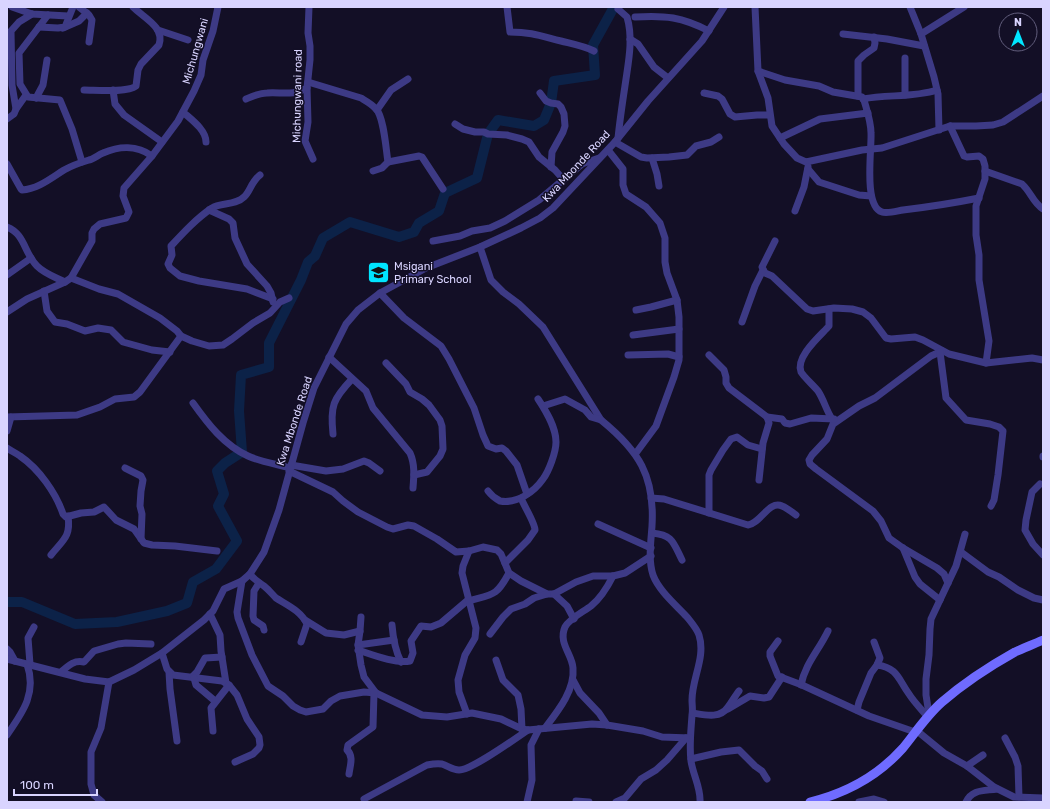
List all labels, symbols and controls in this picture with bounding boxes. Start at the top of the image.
north arrow [998,12,1038,52]
text: N [1014,16,1022,29]
street label: Michungwani [180,17,211,86]
street label: Michungwani road [290,49,305,143]
street label: Kwa Mbonde Road [540,128,613,205]
school or university icon: Msigani Primary School [365,259,391,285]
place label: Msigani Primary School [394,260,471,286]
street label: Kwa Mbonde Road [274,375,315,468]
scale bar [14,771,97,797]
text: 100 m [20,778,54,792]

